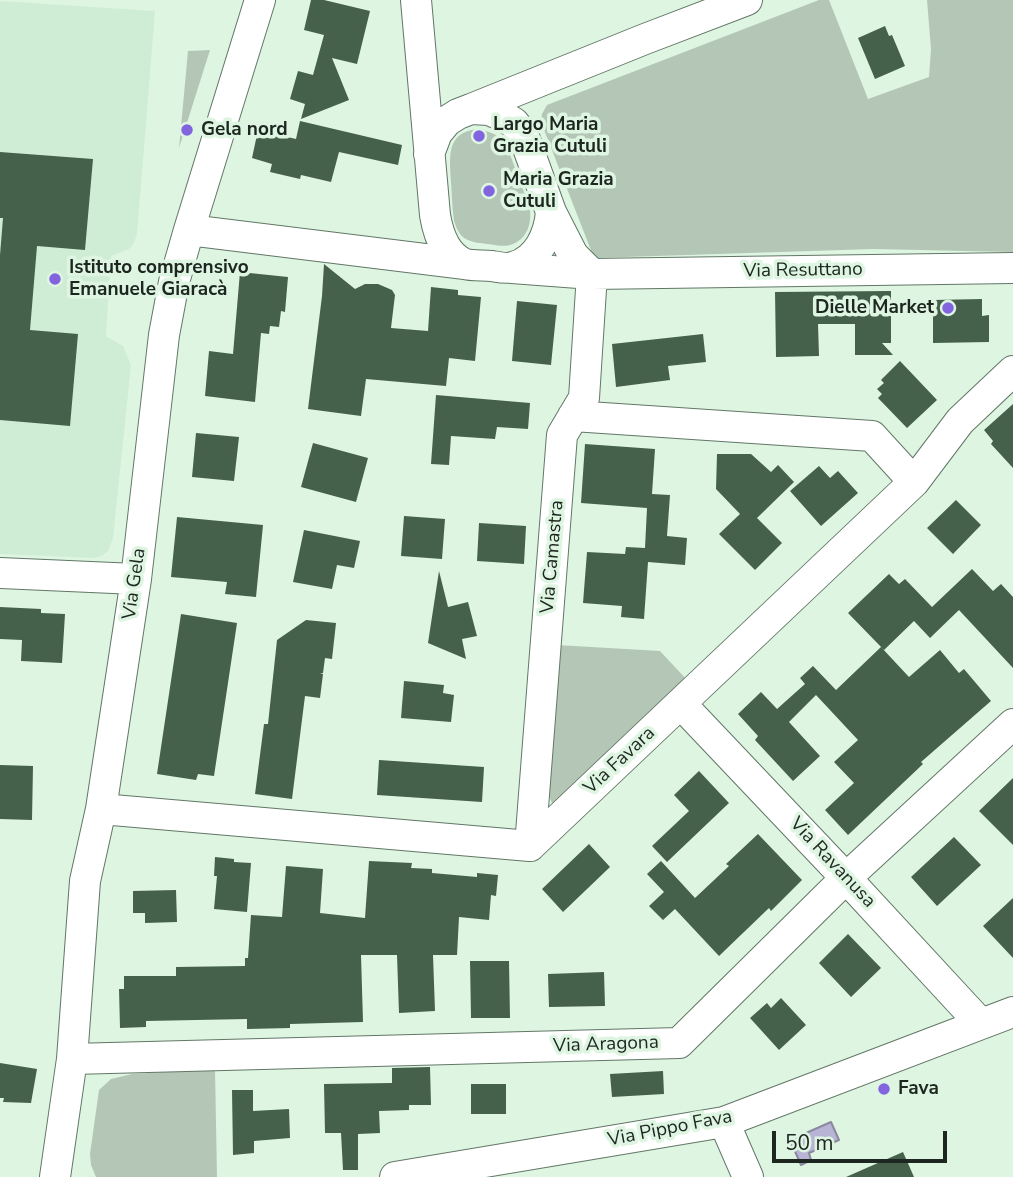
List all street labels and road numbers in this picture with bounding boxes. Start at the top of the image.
street label: Via Resuttano [743,259,863,283]
street label: Via Camastra [537,499,569,615]
street label: Via Gela [119,547,151,621]
street label: Via Favara [580,722,660,800]
street label: Via Ravanusa [784,813,880,913]
street label: Via Aragona [553,1032,659,1058]
street label: Via Pippo Fava [606,1106,734,1152]

